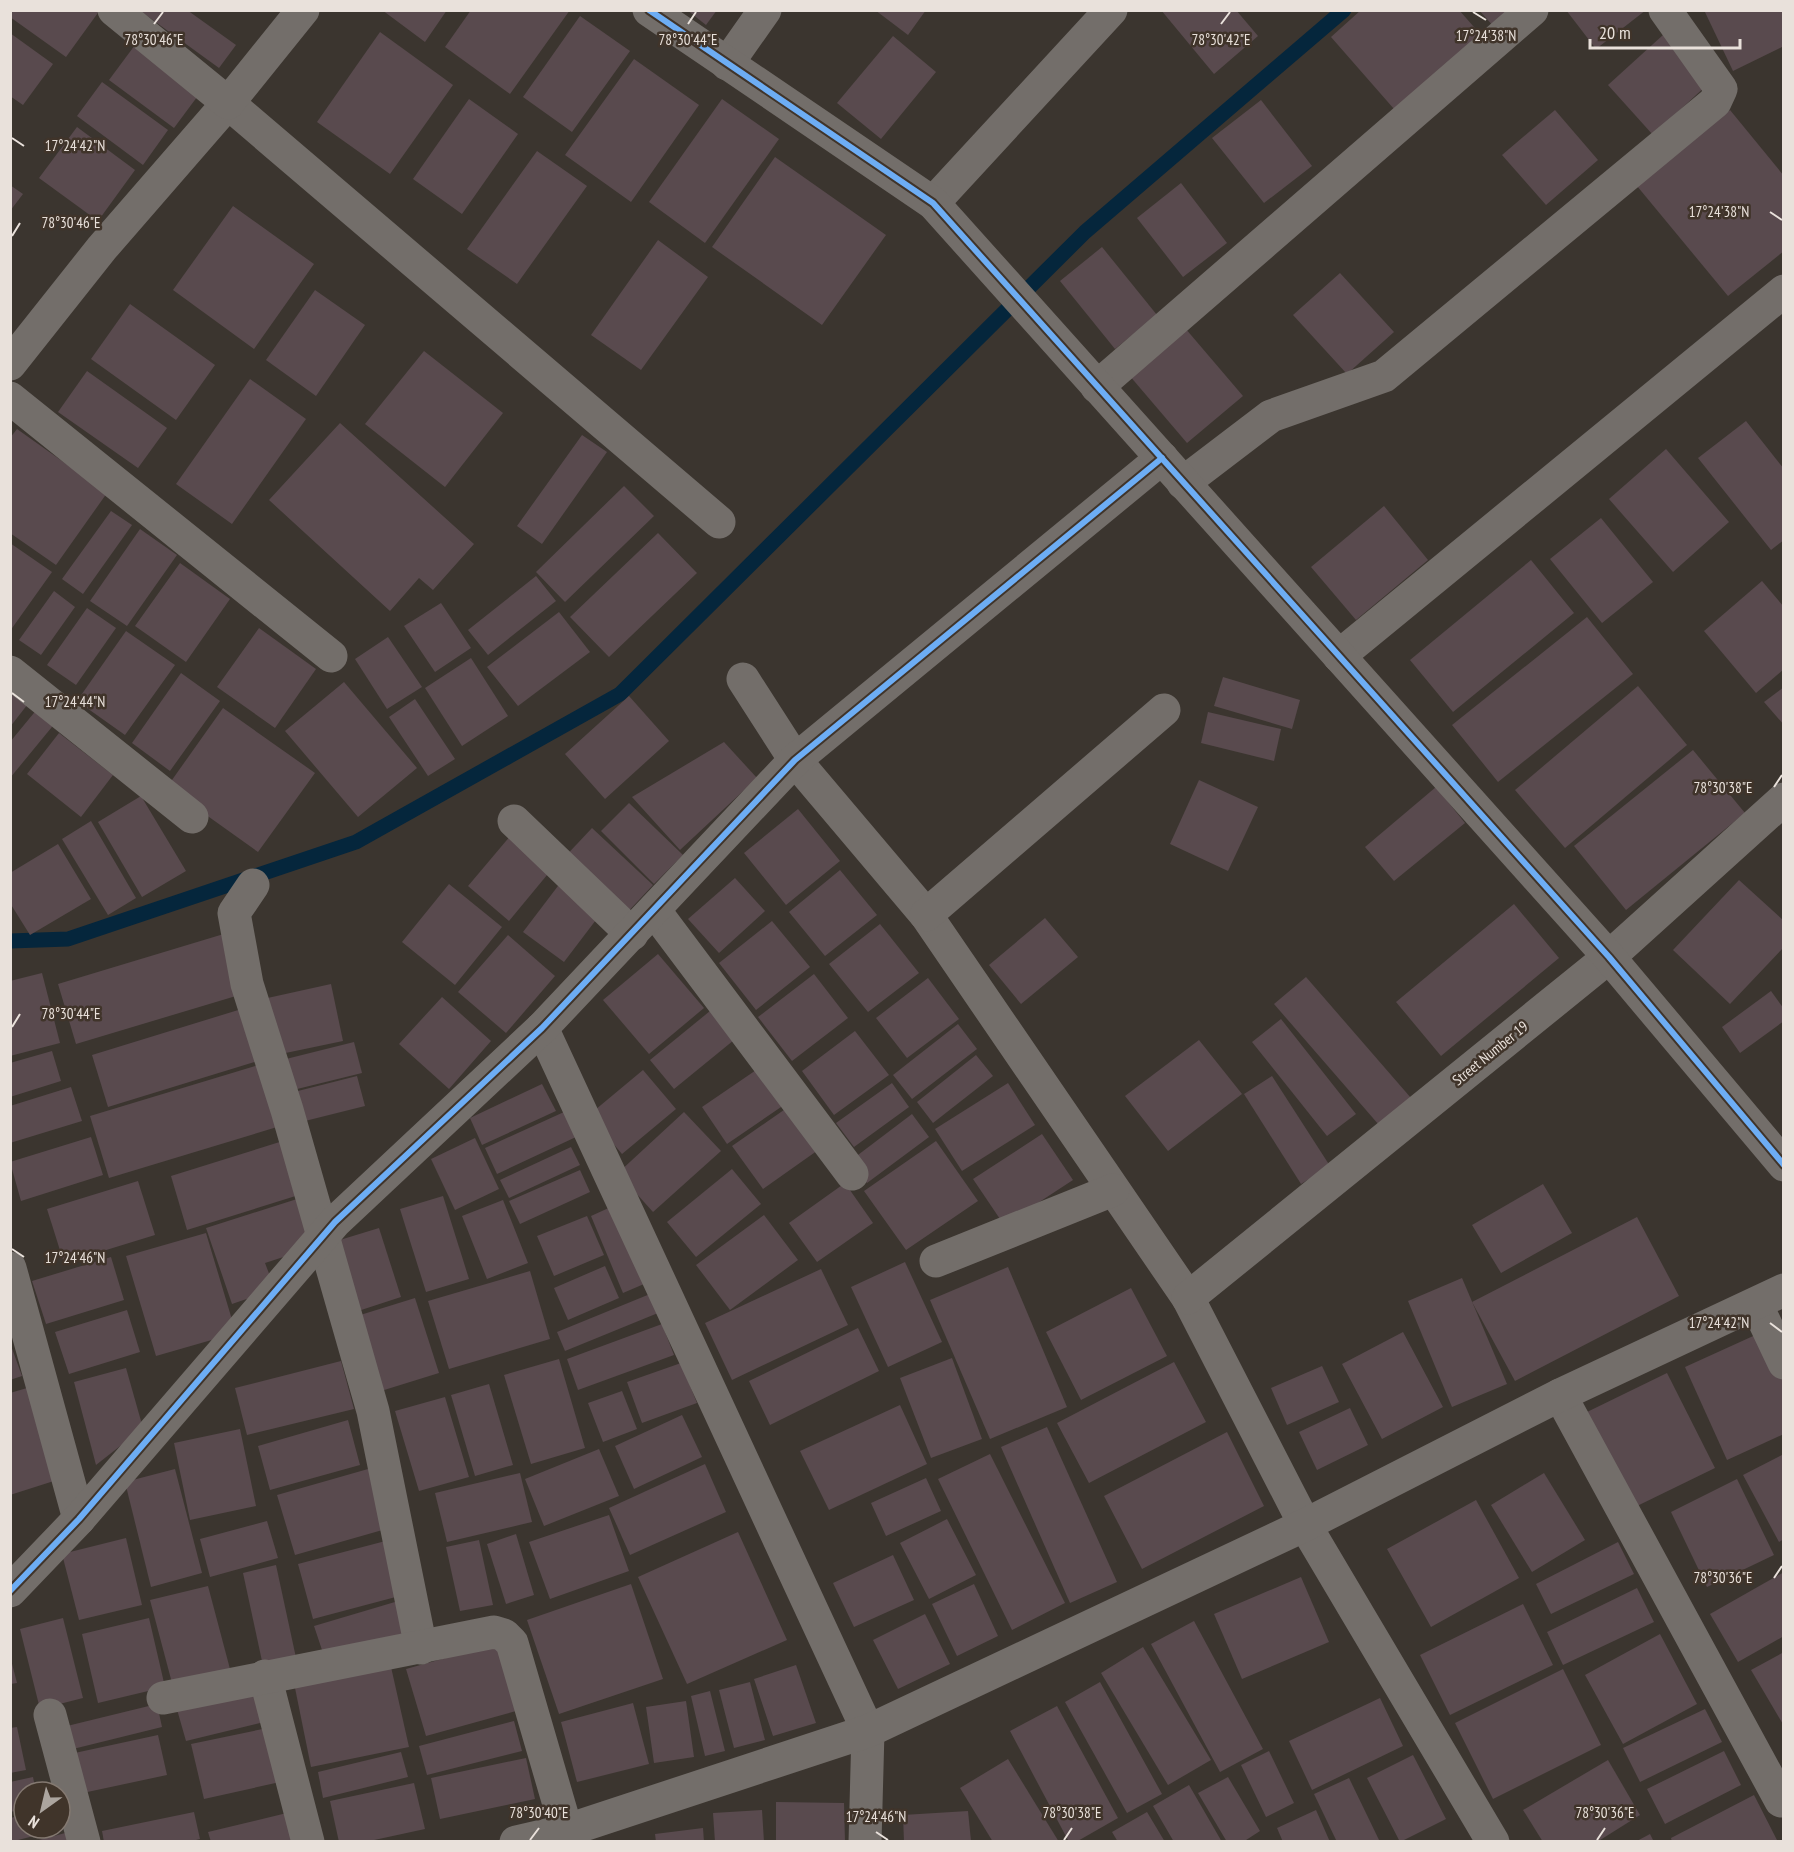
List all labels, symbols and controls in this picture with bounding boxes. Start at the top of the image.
scale bar [1590,12,1740,50]
text: 20 m [1599,21,1631,44]
text: 17°24'38"N [1456,26,1516,45]
text: 78°30'46"E [124,30,184,49]
text: 78°30'44"E [658,30,718,49]
text: 78°30'42"E [1191,30,1251,49]
text: 17°24'42"N [45,136,105,155]
text: 17°24'38"N [1689,202,1749,221]
text: 78°30'46"E [41,213,101,232]
text: 17°24'44"N [45,692,105,711]
text: 78°30'38"E [1693,778,1753,797]
text: 78°30'44"E [41,1004,101,1023]
street label: Street Number 19 [1448,1017,1532,1089]
text: 17°24'46"N [45,1248,105,1267]
text: 17°24'42"N [1689,1313,1749,1332]
text: 78°30'36"E [1693,1568,1753,1587]
north arrow [12,1780,72,1840]
text: 78°30'40"E [509,1803,569,1822]
text: 78°30'38"E [1042,1803,1102,1822]
text: 78°30'36"E [1575,1803,1635,1822]
text: 17°24'46"N [846,1807,906,1826]
text: N [24,1812,43,1833]

